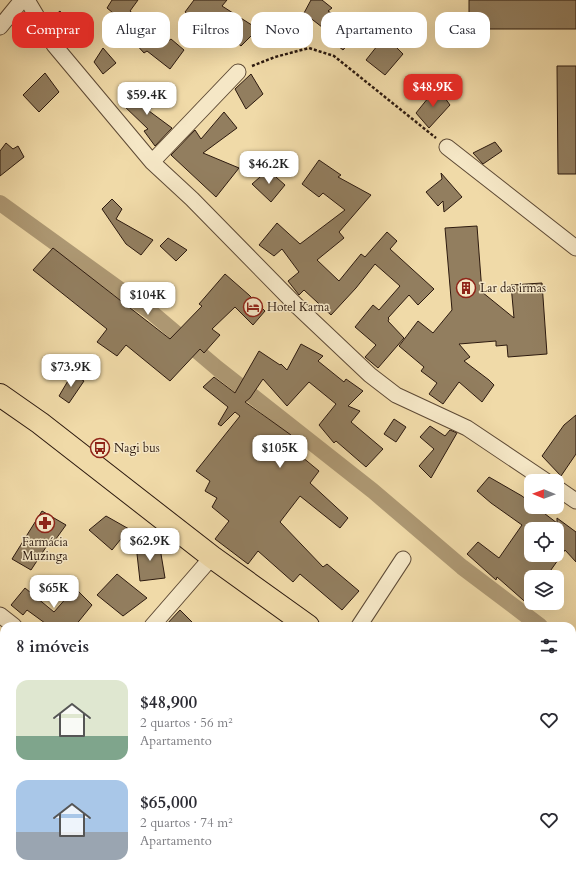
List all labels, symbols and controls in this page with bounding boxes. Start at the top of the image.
chip: Comprar [12,12,94,48]
chip: Alugar [102,12,170,48]
chip: Filtros [178,12,243,48]
chip: Novo [251,12,313,48]
chip: Apartamento [321,12,427,48]
chip: Casa [435,12,490,48]
pin: $48.9K [400,74,466,108]
text: $48.9K [413,78,453,96]
pin: $59.4K [114,82,180,116]
text: $59.4K [127,86,167,104]
pin: $46.2K [236,151,302,185]
text: $46.2K [249,155,289,173]
building icon: Lar das irmas [455,277,477,299]
place label: Lar das irmas [480,280,546,296]
pin: $104K [120,282,176,316]
text: $104K [129,286,167,304]
hotel icon: Hotel Karna [242,296,264,318]
place label: Hotel Karna [267,299,330,315]
pin: $73.9K [38,354,104,388]
text: $73.9K [51,358,91,376]
pin: $105K [252,435,308,469]
bus stop icon: Nagi bus [89,437,111,459]
text: $105K [261,439,299,457]
place label: Nagi bus [114,440,160,456]
north arrow [524,474,564,514]
map controls [524,474,564,610]
pharmacy icon: Farmácia Muzinga [34,512,56,534]
button: locate [524,522,564,562]
pin: $62.9K [117,528,183,562]
text: $62.9K [130,532,170,550]
place label: Farmácia Muzinga [22,534,69,564]
button: layers [524,570,564,610]
pin: $65K [30,575,78,609]
text: $65K [39,579,69,597]
text: 8 imóveis [16,635,89,658]
icon: filters [538,635,560,657]
text: $48,900 [140,691,197,714]
icon: home [48,696,96,744]
icon: heart [538,709,560,731]
text: 2 quartos · 56 m² [140,714,233,732]
text: Apartamento [140,732,212,750]
text: $65,000 [140,791,197,814]
icon: home [48,796,96,844]
icon: heart [538,809,560,831]
text: 2 quartos · 74 m² [140,814,233,832]
text: Apartamento [140,832,212,850]

